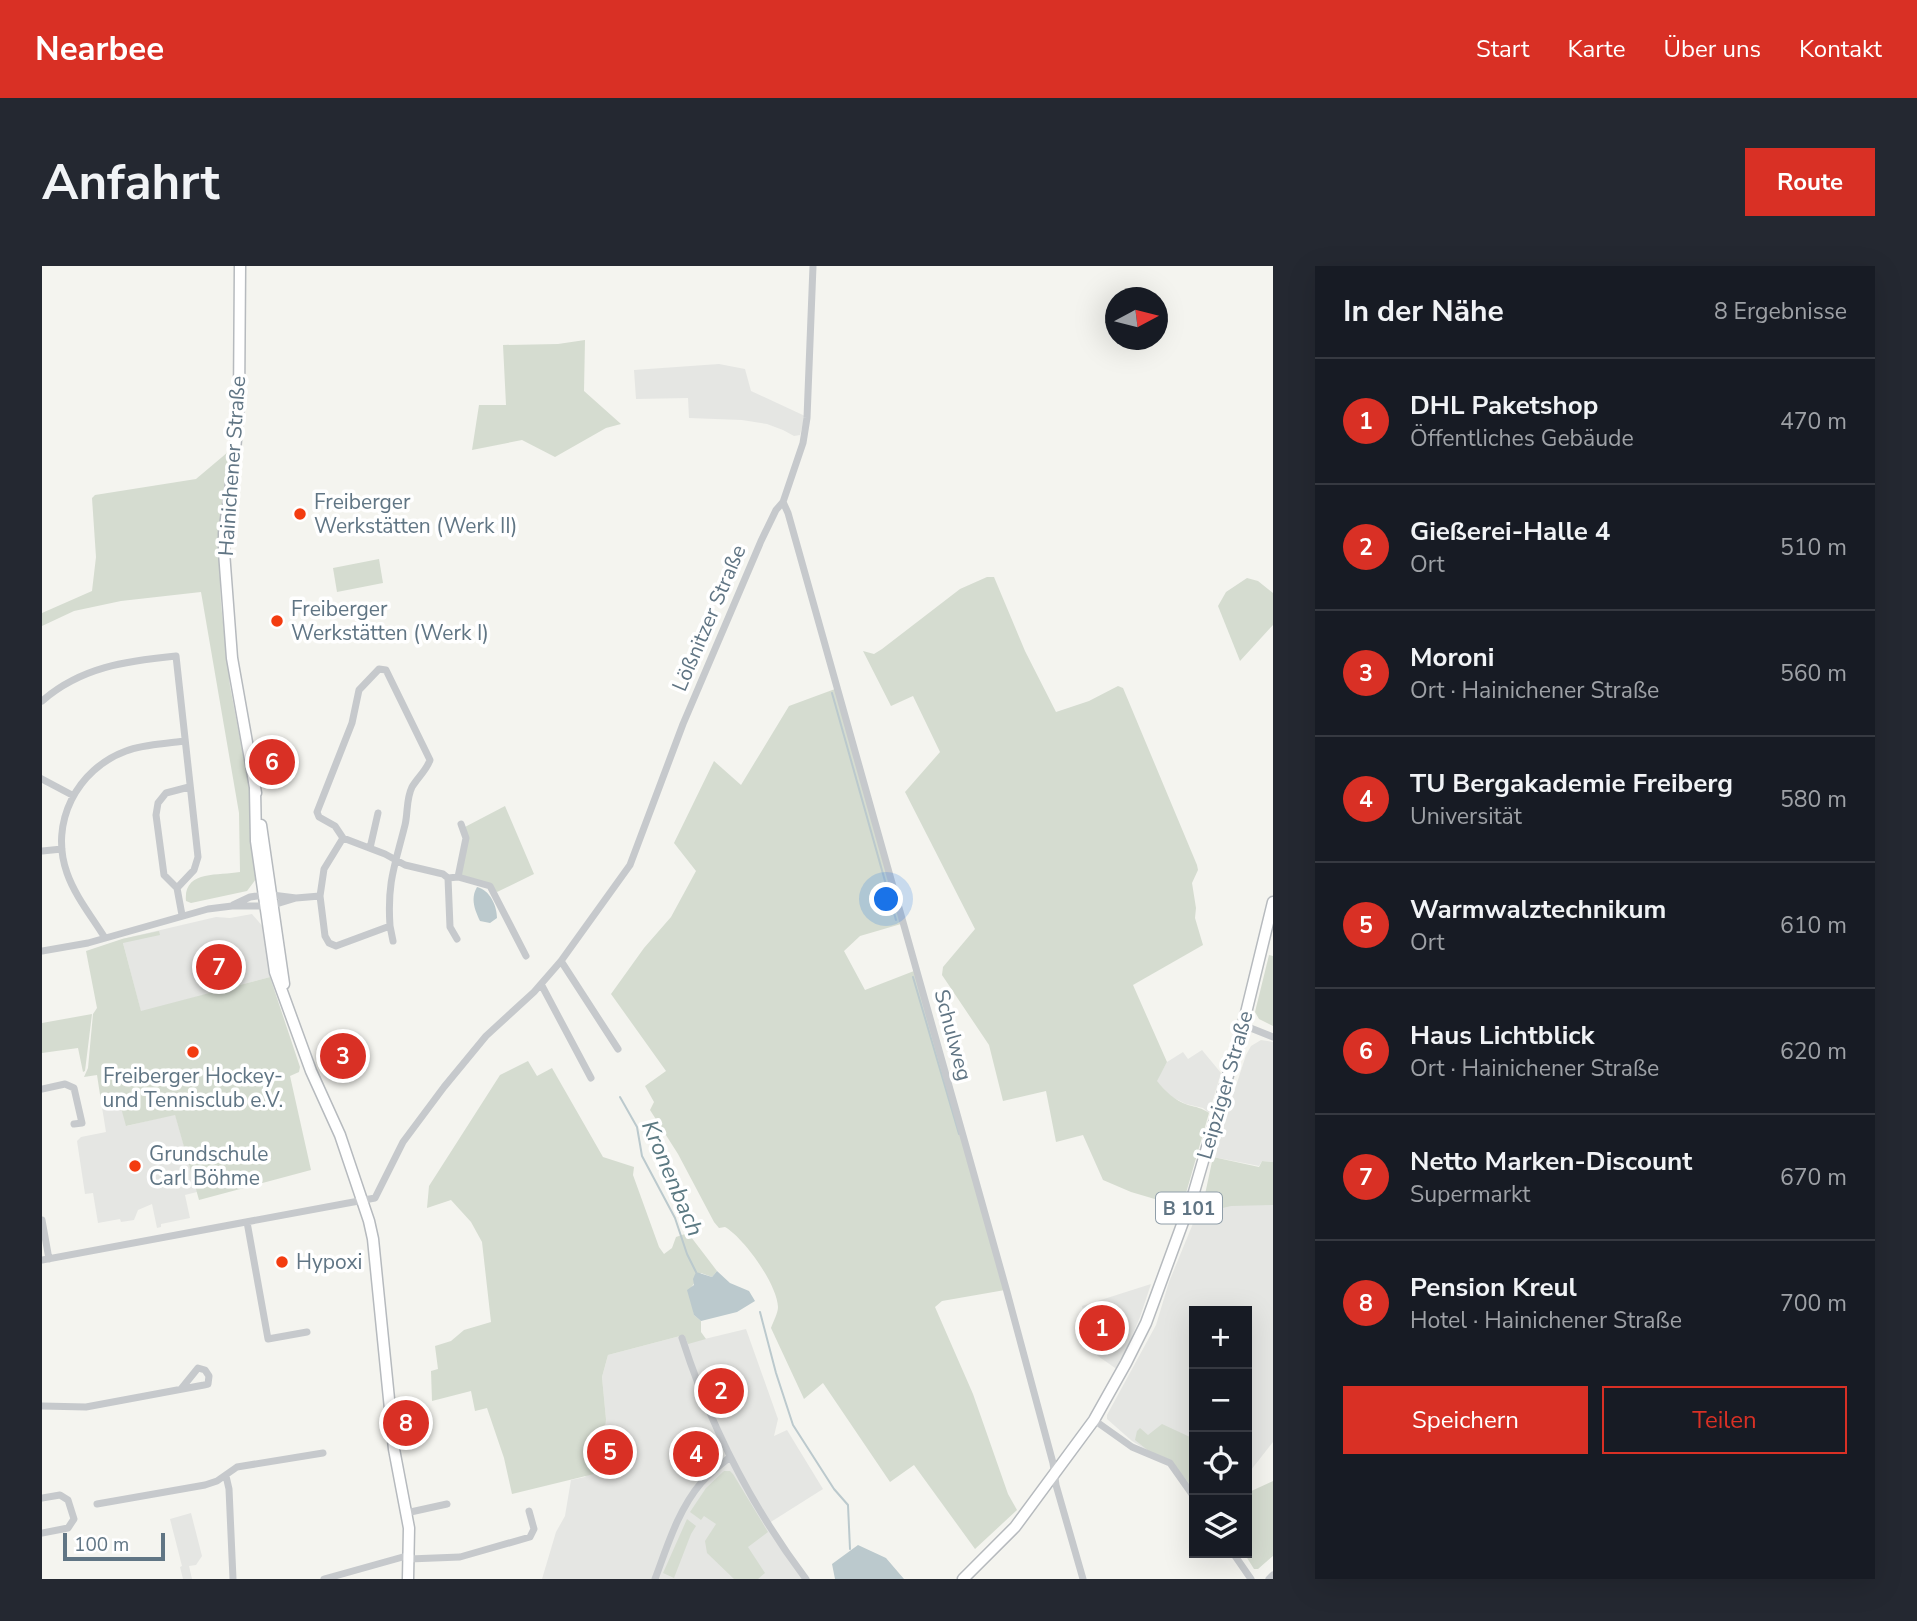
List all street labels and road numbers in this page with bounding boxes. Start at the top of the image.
street label: Hainichener Straße [212,375,252,557]
street label: Lößnitzer Straße [666,540,752,696]
street label: Schulweg [927,986,979,1084]
street label: Leipziger Straße [1190,1007,1260,1163]
road number: B 101 [1156,1192,1222,1224]

